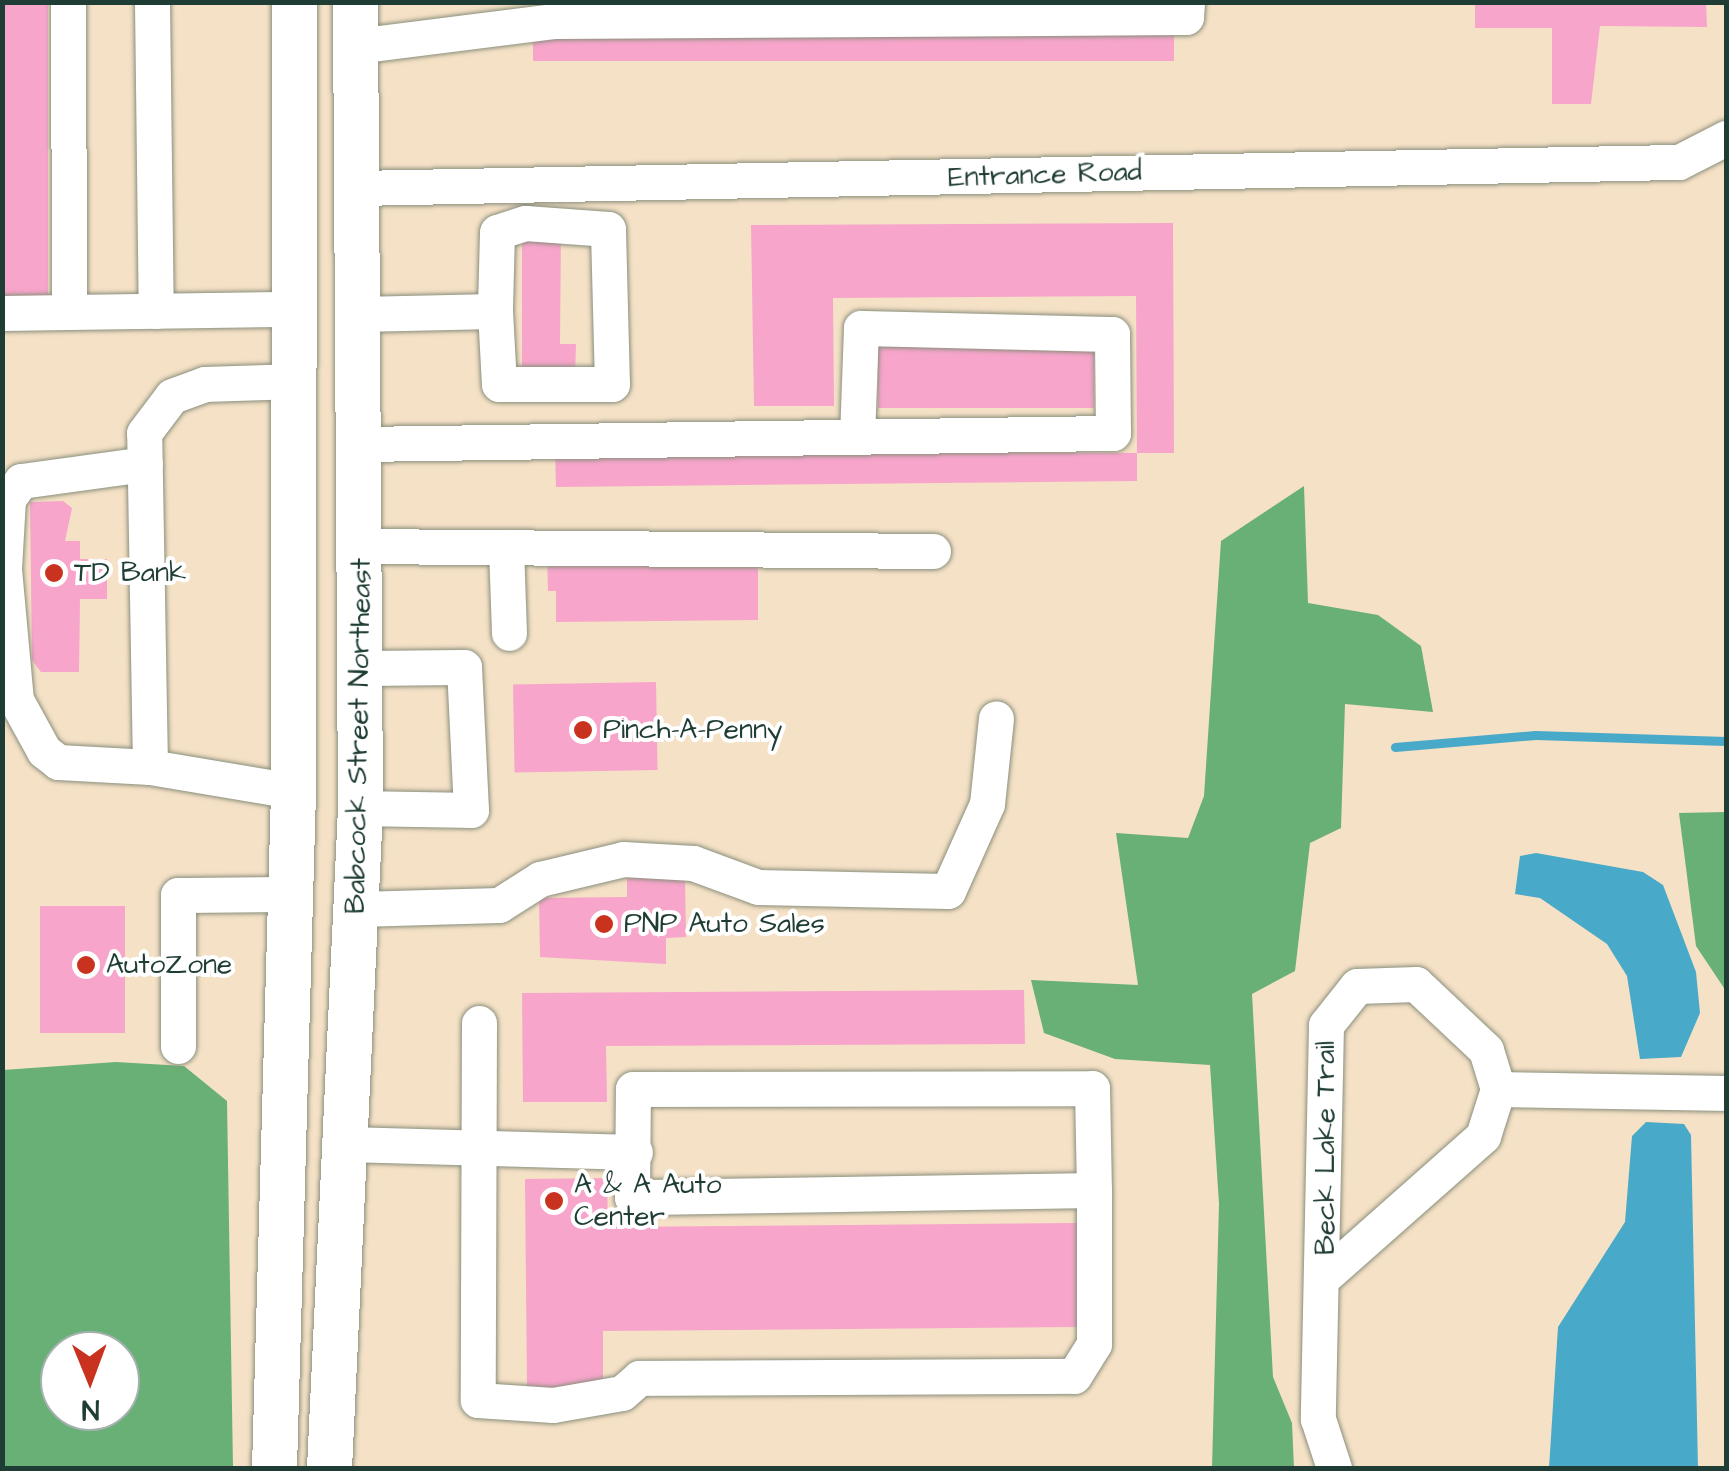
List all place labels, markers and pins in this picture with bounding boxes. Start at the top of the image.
place label: TD Bank [74,556,186,590]
marker: TD Bank [43,562,65,584]
place label: Pinch-A-Penny [603,713,782,747]
marker: Pinch-A-Penny [572,719,594,741]
place label: PNP Auto Sales [624,907,825,941]
marker: PNP Auto Sales [593,913,615,935]
place label: AutoZone [106,948,232,982]
marker: AutoZone [75,954,97,976]
place label: A & A Auto Center [574,1168,721,1234]
marker: A & A Auto Center [543,1190,565,1212]

